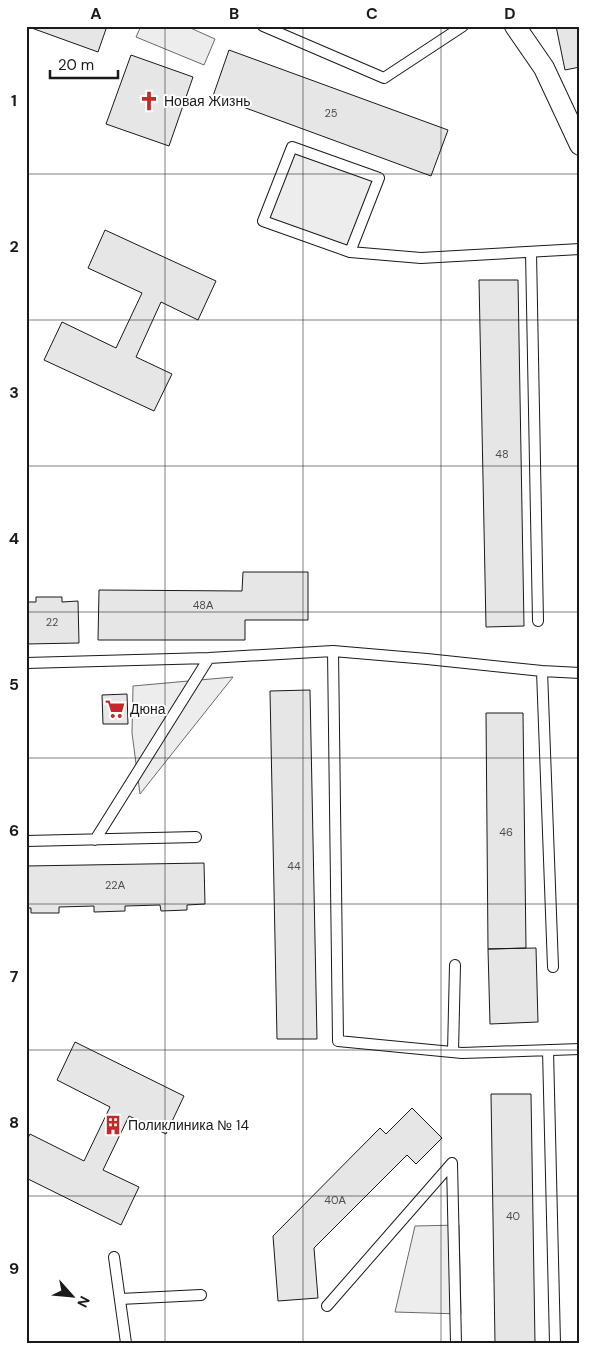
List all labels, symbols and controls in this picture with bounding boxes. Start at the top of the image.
text: A [90,3,102,24]
text: B [229,3,239,24]
text: C [366,3,378,24]
text: D [504,3,516,24]
scale bar [50,48,118,80]
text: 20 m [58,55,94,75]
text: 1 [11,90,17,111]
church icon: Новая Жизнь [138,90,160,112]
place label: Новая Жизнь [164,92,250,110]
house number: 25 [324,106,338,120]
text: 2 [9,236,19,257]
text: 3 [9,382,19,403]
house number: 48 [495,447,509,461]
text: 4 [9,528,19,549]
house number: 48А [193,598,214,612]
house number: 22 [46,615,58,629]
text: 5 [9,674,19,695]
supermarket icon: Дюна [104,698,126,720]
place label: Дюна [130,700,166,718]
text: 6 [9,820,19,841]
house number: 46 [499,825,513,839]
house number: 44 [287,859,301,873]
house number: 22А [105,878,126,892]
text: 7 [10,966,19,987]
text: 8 [9,1112,19,1133]
building icon: Поликлиника № 14 [102,1114,124,1136]
place label: Поликлиника № 14 [128,1116,249,1134]
house number: 40А [324,1193,346,1207]
house number: 40 [506,1209,520,1223]
text: 9 [9,1258,19,1279]
north arrow [48,1272,98,1322]
text: N [73,1293,94,1311]

